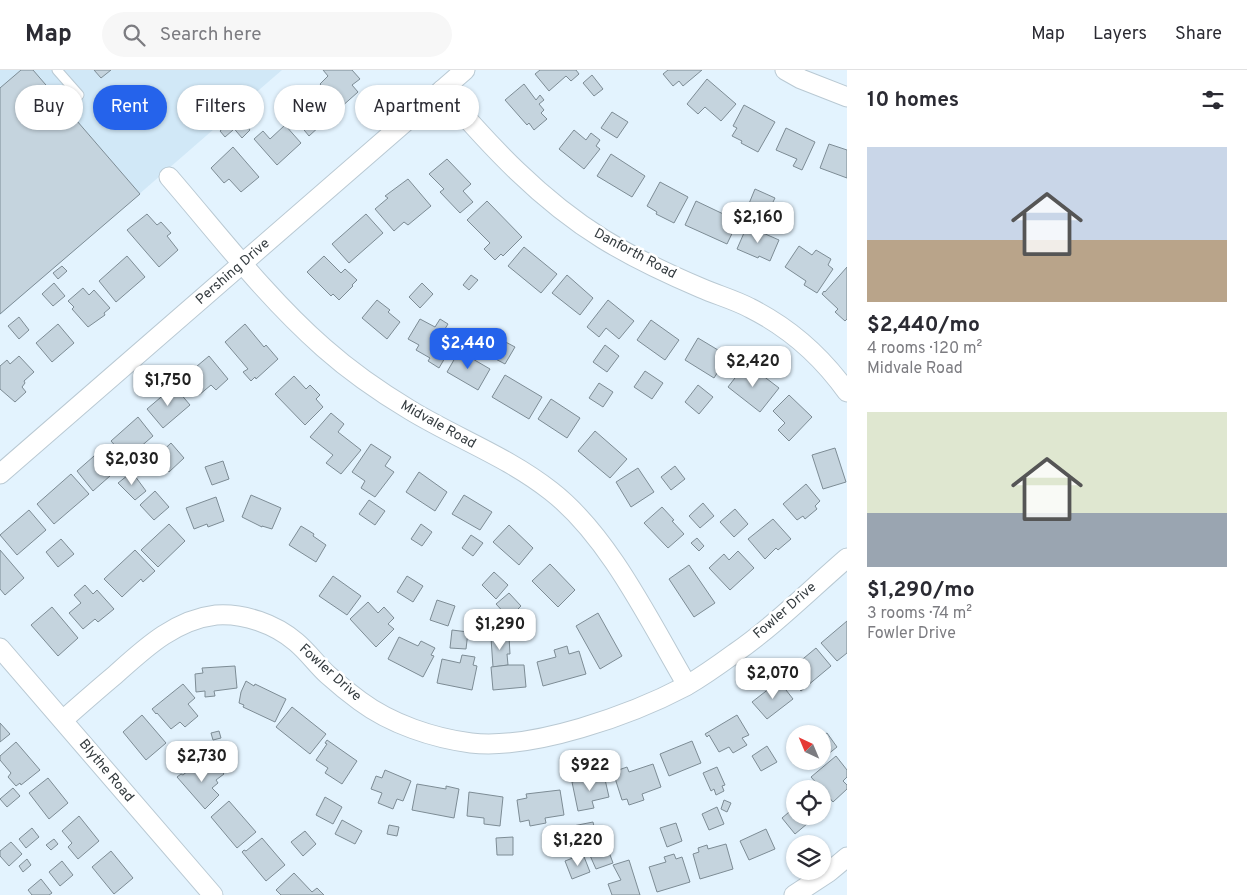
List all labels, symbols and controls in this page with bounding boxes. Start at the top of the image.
search box [102,12,452,57]
text: Map [25,20,72,50]
icon: search [120,21,148,49]
text: Search here [160,23,261,47]
text: Map [1031,23,1065,46]
text: Layers [1093,23,1147,46]
text: Share [1175,23,1222,46]
chip: Buy [15,85,83,130]
chip: Rent [93,85,167,130]
chip: Filters [177,85,264,130]
chip: New [274,85,345,130]
chip: Apartment [355,85,479,130]
icon: filters [1199,86,1227,114]
text: 10 homes [867,87,959,114]
icon: home [1002,179,1092,269]
pin: $2,160 [717,202,799,244]
text: $2,160 [733,208,783,228]
street label: Danforth Road [591,225,679,283]
street label: Pershing Drive [193,235,273,309]
text: $2,440/mo [867,312,980,339]
pin: $2,440 [427,328,509,370]
text: $2,440 [441,334,495,354]
text: 4 rooms · 120 m² [867,339,982,359]
pin: $2,420 [712,346,794,388]
text: $2,420 [726,352,780,372]
text: Midvale Road [867,359,963,379]
pin: $1,750 [127,364,209,407]
text: $1,750 [144,371,192,391]
street label: Midvale Road [397,397,479,453]
pin: $2,030 [91,444,173,486]
icon: home [1002,444,1092,534]
text: $2,030 [105,450,159,470]
text: $1,290/mo [867,577,975,604]
street label: Fowler Drive [750,579,820,643]
text: 3 rooms · 74 m² [867,604,972,624]
pin: $1,290 [459,608,541,651]
text: $1,290 [475,615,525,635]
text: Fowler Drive [867,624,956,644]
street label: Fowler Drive [295,641,365,705]
pin: $2,070 [732,658,814,700]
text: $2,070 [747,664,799,684]
north arrow [786,725,831,770]
map controls [786,725,831,880]
street label: Blythe Road [75,736,137,806]
pin: $2,730 [161,740,243,783]
text: $2,730 [177,747,227,767]
pin: $922 [560,750,620,792]
text: $922 [570,756,610,776]
button: locate [786,780,831,825]
pin: $1,220 [537,824,619,867]
text: $1,220 [553,831,603,851]
button: layers [786,835,831,880]

